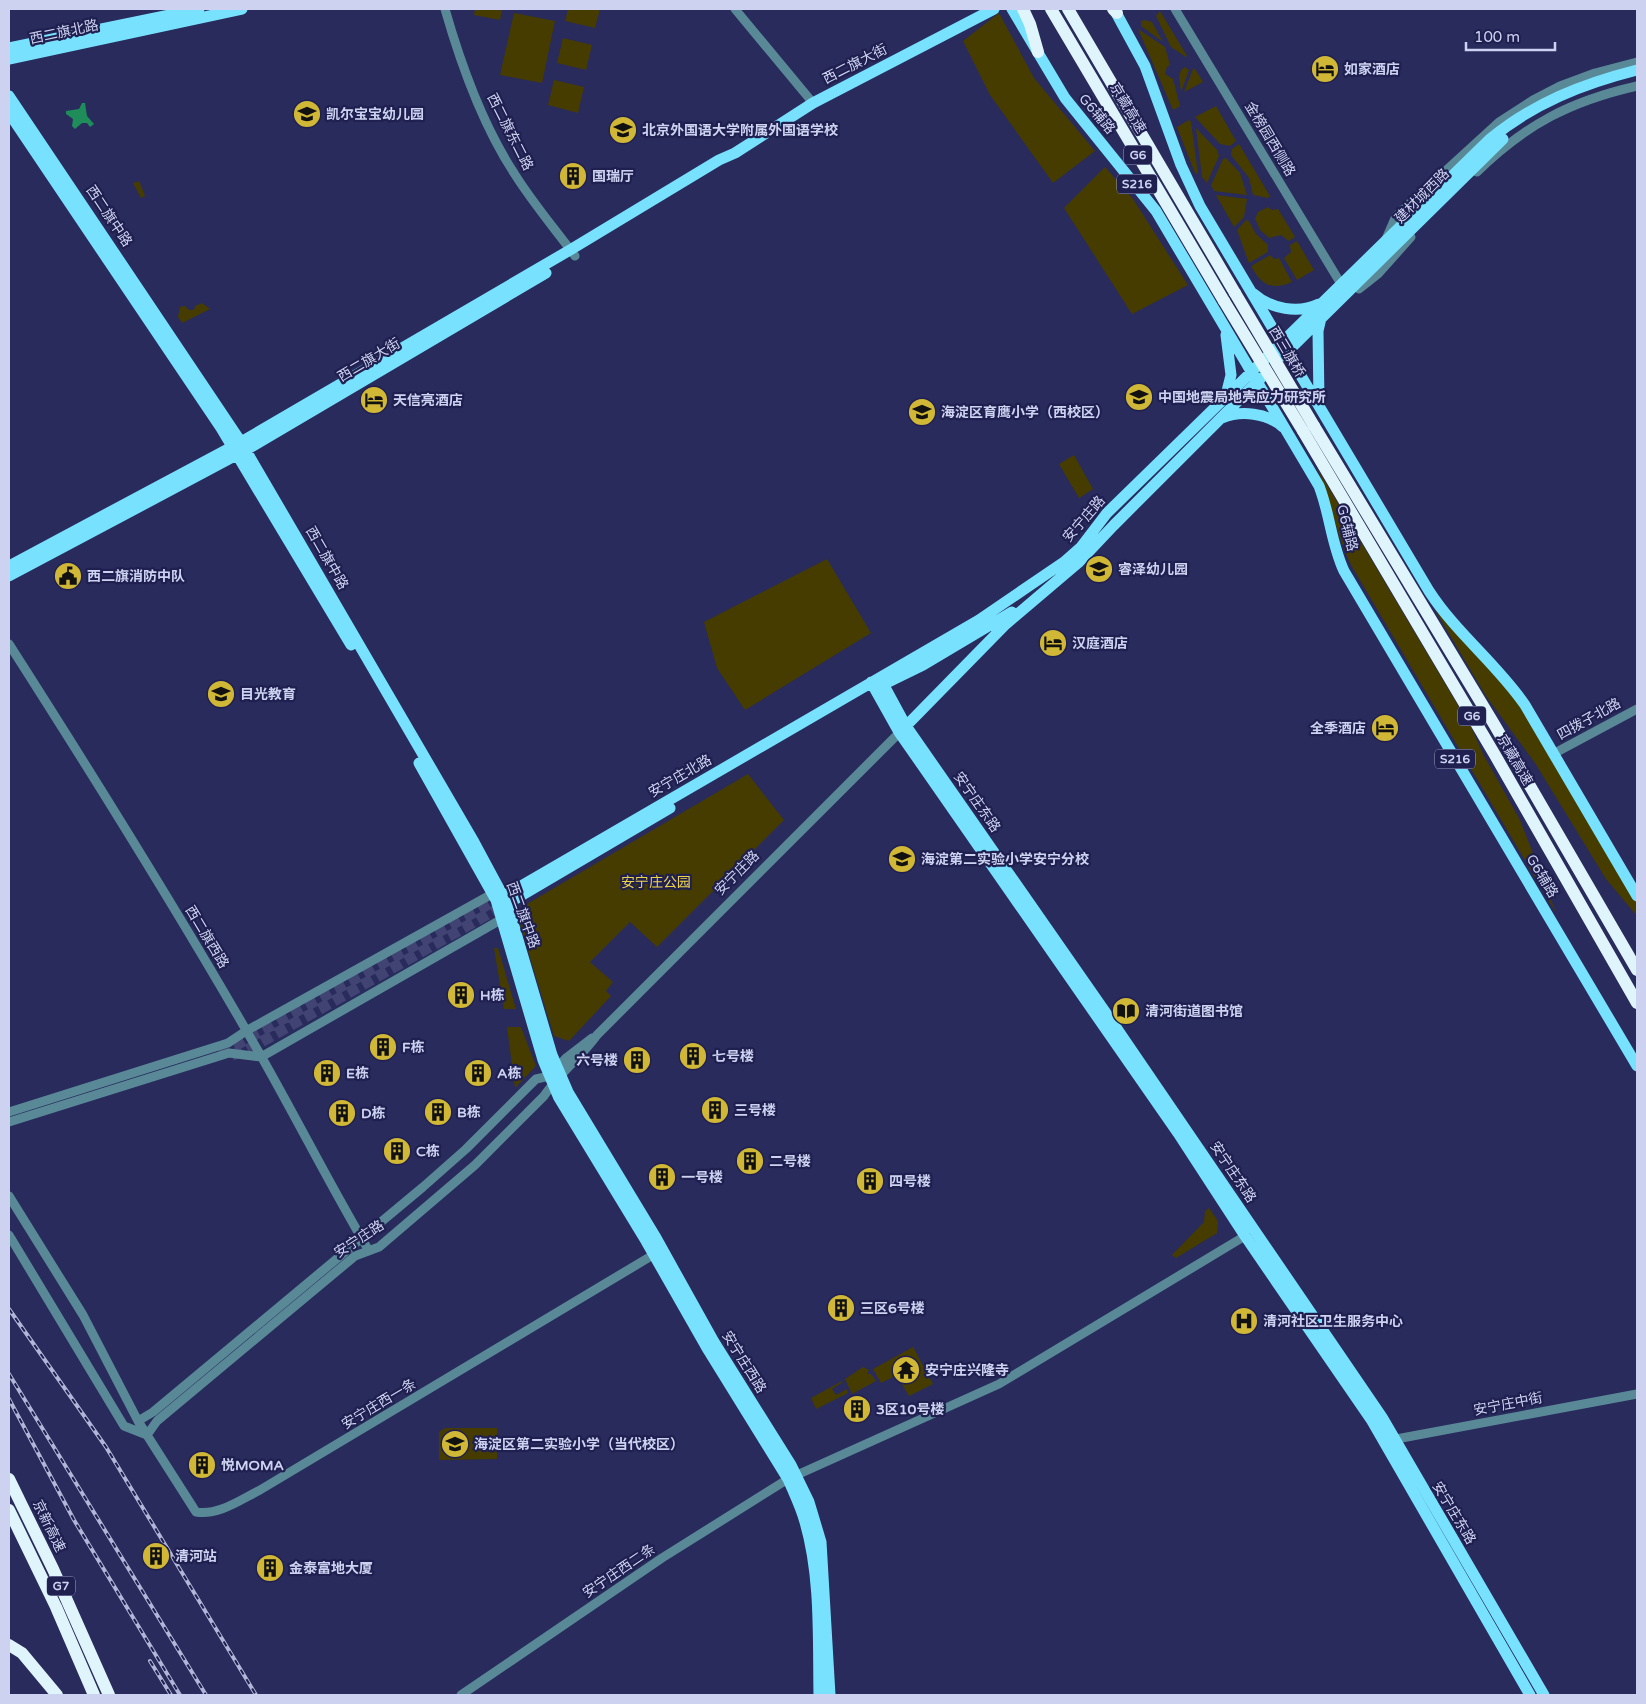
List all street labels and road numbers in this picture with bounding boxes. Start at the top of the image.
street label: 西二旗北路 [28,16,100,48]
street label: 西二旗大街 [820,41,890,87]
street label: 京藏高速 [1106,80,1150,136]
street label: G6辅路 [1075,90,1119,138]
street label: 西二旗东二路 [483,91,537,173]
street label: 金榜园西侧路 [1241,99,1299,179]
road number: G6 [1124,146,1152,164]
street label: 建材城西路 [1391,165,1453,227]
road number: S216 [1117,174,1157,193]
street label: 西二旗中路 [82,182,136,250]
street label: 西三旗桥 [1265,324,1309,380]
street label: 西二旗大街 [335,335,403,385]
street label: 安宁庄路 [1059,492,1109,546]
street label: G6辅路 [1333,503,1361,553]
street label: 西二旗中路 [302,523,352,593]
street label: 四拨子北路 [1554,695,1624,743]
road number: G6 [1458,706,1486,726]
street label: 京藏高速 [1494,732,1536,788]
road number: S216 [1435,750,1475,769]
street label: 安宁庄北路 [645,751,715,801]
street label: 安宁庄东路 [950,768,1004,836]
street label: 安宁庄路 [711,847,763,899]
street label: G6辅路 [1523,851,1561,901]
street label: 西二旗中路 [503,879,543,951]
street label: 西二旗西路 [182,903,232,971]
street label: 安宁庄东路 [1206,1138,1260,1206]
street label: 安宁庄路 [331,1217,387,1261]
street label: 安宁庄西路 [718,1328,770,1396]
street label: 安宁庄西一条 [339,1375,419,1433]
street label: 安宁庄中街 [1472,1389,1544,1419]
street label: 安宁庄东路 [1429,1479,1479,1547]
street label: 京新高速 [29,1497,69,1555]
street label: 安宁庄西二条 [579,1540,659,1602]
road number: G7 [47,1576,75,1595]

